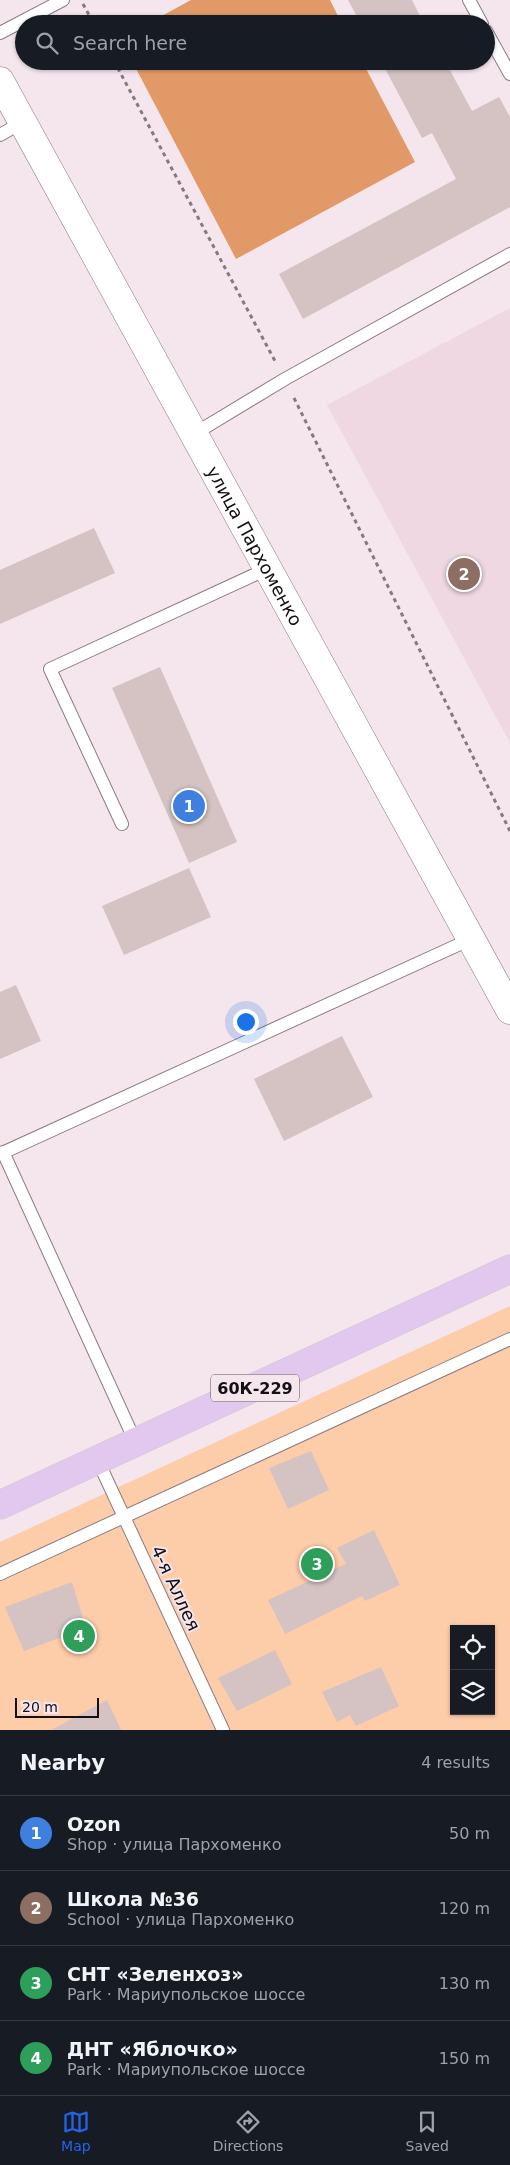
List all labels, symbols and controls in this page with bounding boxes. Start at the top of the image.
search box [15,15,495,70]
icon: search [33,29,61,57]
text: Search here [73,32,187,54]
street label: улица Пархоменко [203,462,307,629]
pin: 2 [448,555,480,593]
pin: 1 [173,787,205,825]
your location [233,1009,259,1035]
road number: 60К-229 [211,1375,299,1402]
street label: 4-я Аллея [147,1542,205,1634]
pin: 3 [301,1545,333,1583]
pin: 4 [63,1617,95,1655]
map controls [450,1625,495,1715]
button: locate [450,1625,495,1670]
button: layers [450,1670,495,1715]
scale bar [15,1695,99,1718]
text: 20 m [22,1699,58,1715]
text: Nearby [20,1751,105,1775]
text: 4 results [421,1753,490,1772]
text: Ozon [67,1813,121,1835]
text: 1 [30,1824,42,1843]
text: 50 m [449,1824,490,1843]
text: Shop · улица Пархоменко [67,1835,281,1854]
text: Школа №36 [67,1888,199,1910]
text: 2 [30,1899,42,1918]
text: 120 m [439,1899,490,1918]
text: School · улица Пархоменко [67,1910,294,1929]
text: СНТ «Зеленхоз» [67,1963,244,1985]
text: 3 [30,1974,42,1993]
text: 130 m [439,1974,490,1993]
text: Park · Мариупольское шоссе [67,1985,305,2004]
text: ДНТ «Яблочко» [67,2038,238,2060]
text: 4 [30,2049,42,2068]
text: 150 m [439,2049,490,2068]
text: Park · Мариупольское шоссе [67,2060,305,2079]
tab: Map [61,2108,91,2154]
tab: Directions [213,2108,283,2154]
tab: Saved [406,2108,449,2154]

